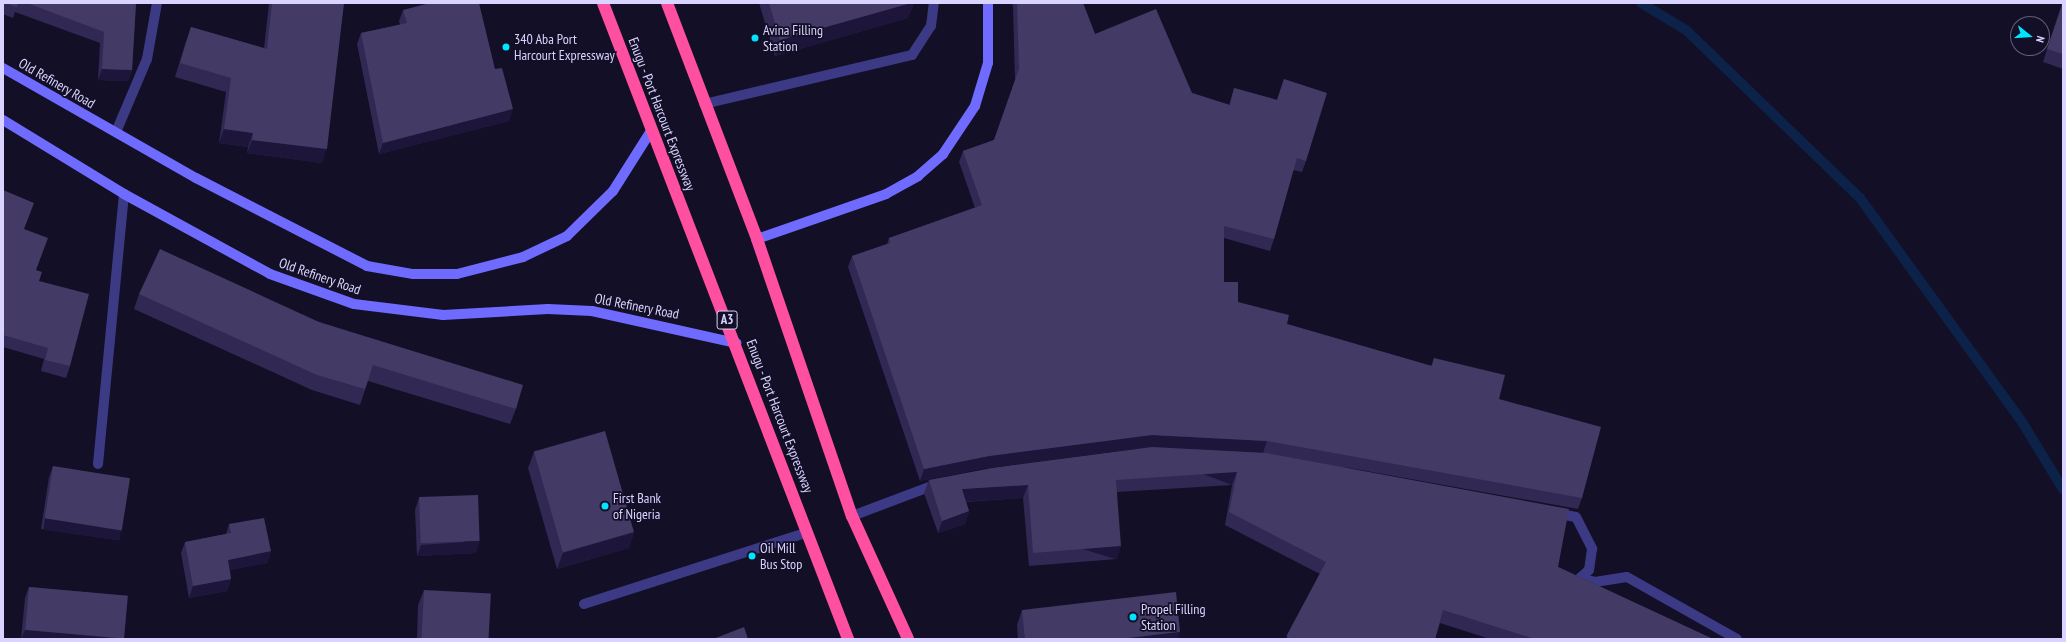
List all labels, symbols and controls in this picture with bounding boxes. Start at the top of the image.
north arrow [2010,16,2050,56]
place label: Avina Filling Station [763,22,823,54]
place label: 340 Aba Port Harcourt Expressway [514,31,615,64]
marker: Avina Filling Station [750,33,760,43]
street label: Enugu - Port Harcourt Expressway [625,34,699,194]
text: N [2033,34,2048,44]
marker: 340 Aba Port Harcourt Expressway [501,42,511,52]
street label: Old Refinery Road [16,54,98,112]
street label: Old Refinery Road [277,254,363,298]
street label: Old Refinery Road [593,290,681,322]
road number: A3 [716,309,738,331]
street label: Enugu - Port Harcourt Expressway [743,336,817,496]
place label: First Bank of Nigeria [613,490,661,522]
marker: First Bank of Nigeria [600,501,610,511]
place label: Oil Mill Bus Stop [760,540,802,572]
marker: Oil Mill Bus Stop [747,551,757,561]
place label: Propel Filling Station [1141,601,1205,634]
marker: Propel Filling Station [1128,612,1138,622]

